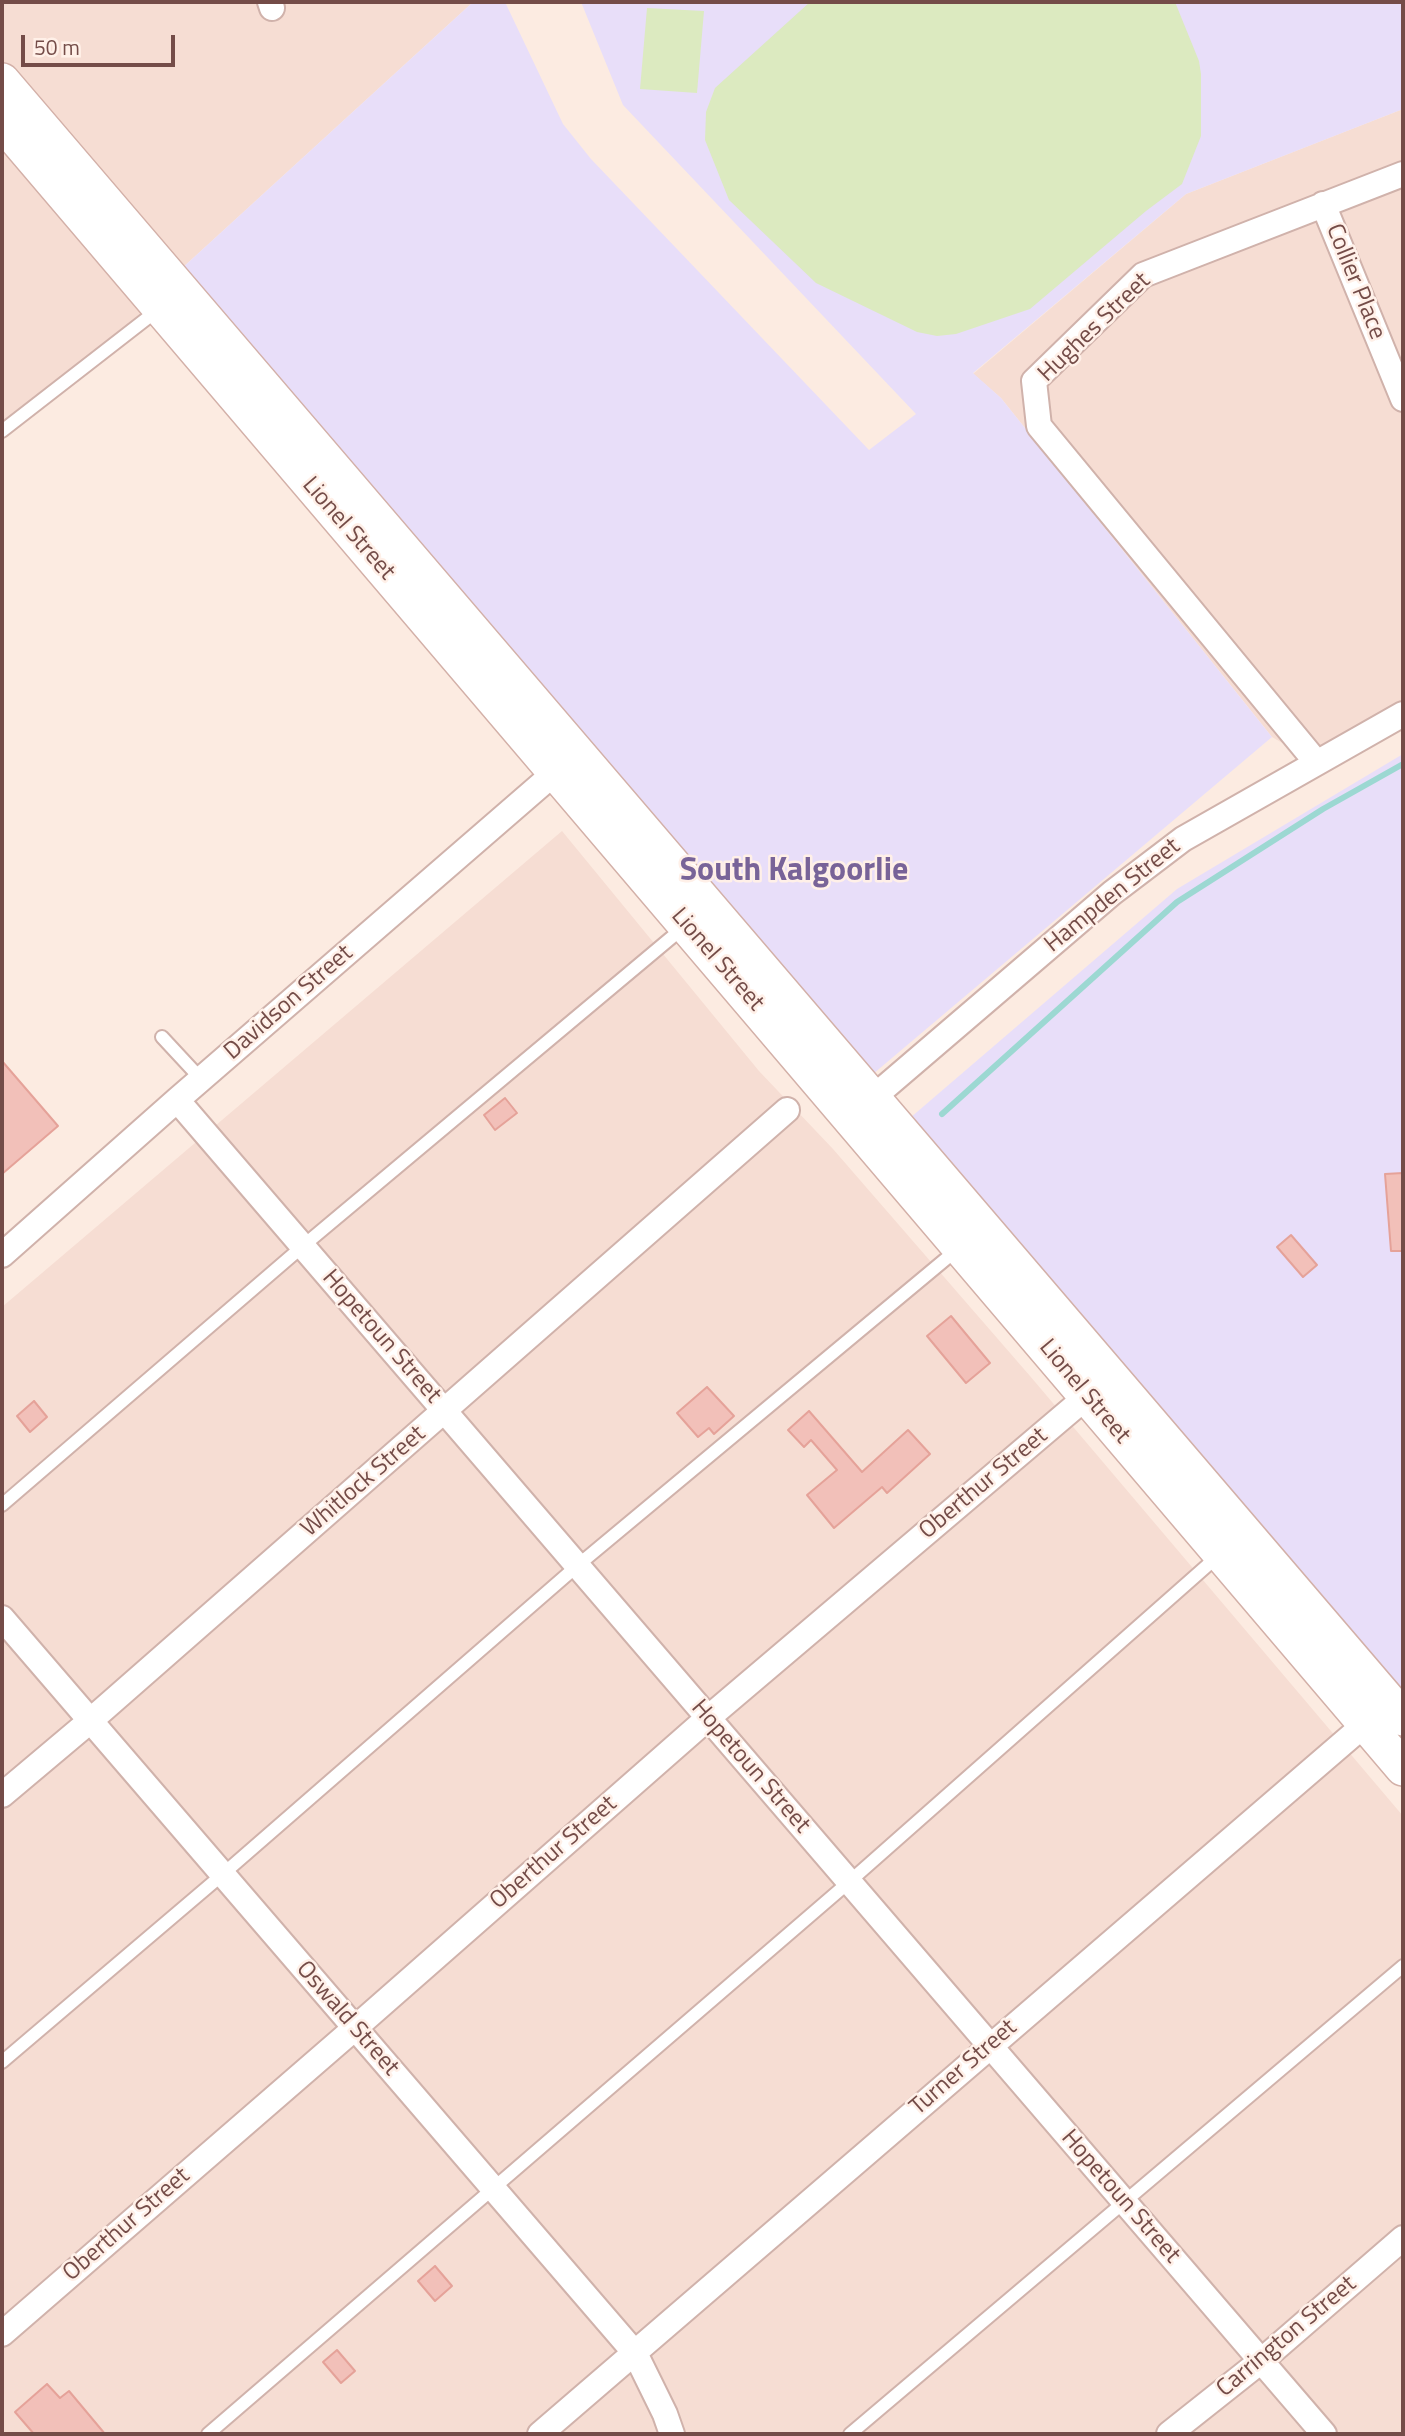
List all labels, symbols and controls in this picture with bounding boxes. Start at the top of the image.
scale bar [24,21,178,65]
text: 50 m [34,31,80,63]
street label: Collier Place [1319,220,1391,344]
street label: Hughes Street [1033,267,1157,389]
street label: Lionel Street [295,472,401,586]
street label: Hampden Street [1040,833,1186,959]
district label: South Kalgoorlie [680,853,908,891]
street label: Lionel Street [664,903,770,1017]
street label: Davidson Street [219,939,359,1067]
street label: Hopetoun Street [315,1264,447,1410]
street label: Lionel Street [1032,1334,1136,1450]
street label: Whitlock Street [296,1420,432,1544]
street label: Oberthur Street [914,1422,1054,1546]
street label: Hopetoun Street [684,1694,816,1840]
street label: Oberthur Street [485,1790,623,1916]
street label: Oswald Street [289,1956,405,2082]
street label: Turner Street [905,2014,1023,2122]
street label: Hopetoun Street [1054,2124,1186,2270]
street label: Oberthur Street [58,2162,196,2288]
street label: Carrington Street [1211,2270,1363,2404]

